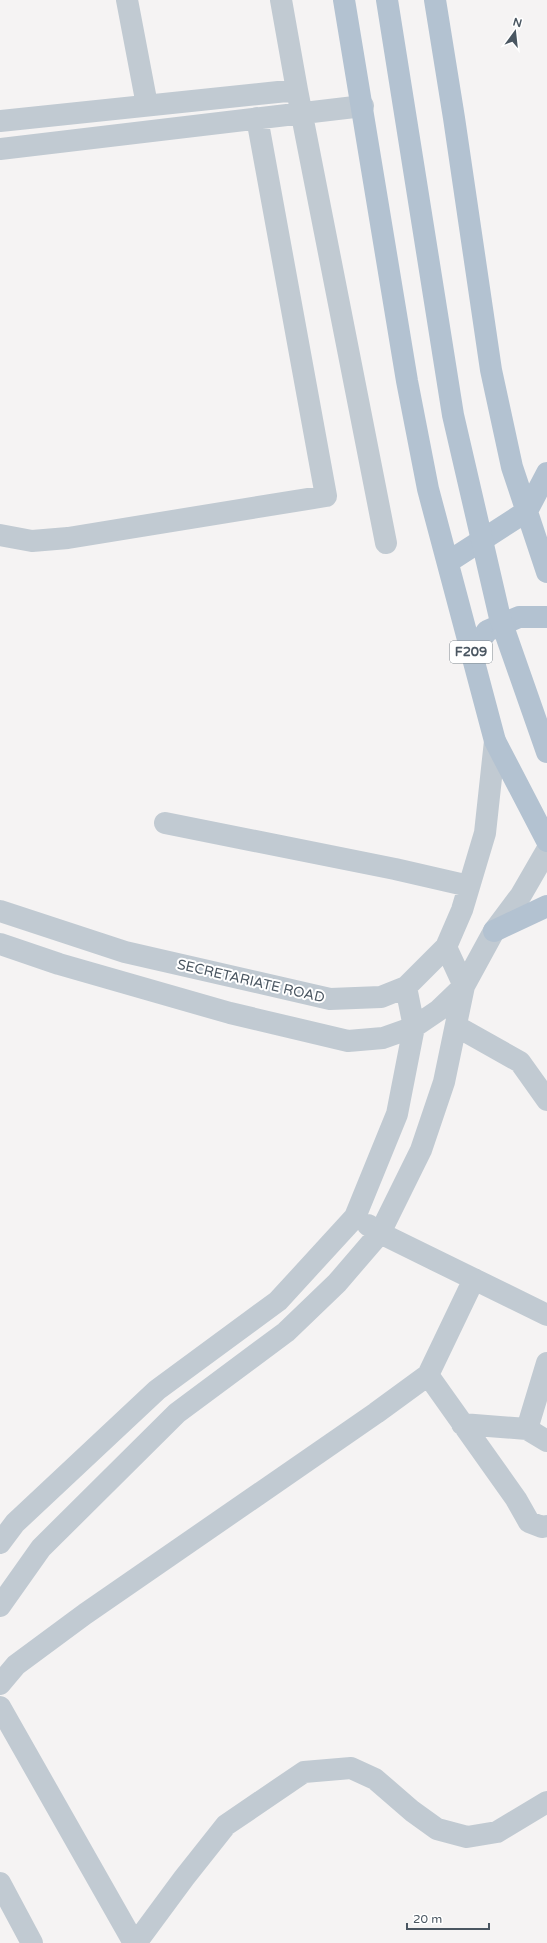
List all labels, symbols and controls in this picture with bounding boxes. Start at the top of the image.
north arrow [495,12,535,52]
text: N [512,15,523,30]
road number: F209 [450,641,492,663]
street label: SECRETARIATE ROAD [176,956,326,1006]
scale bar [407,1905,489,1931]
text: 20 m [413,1912,442,1926]

